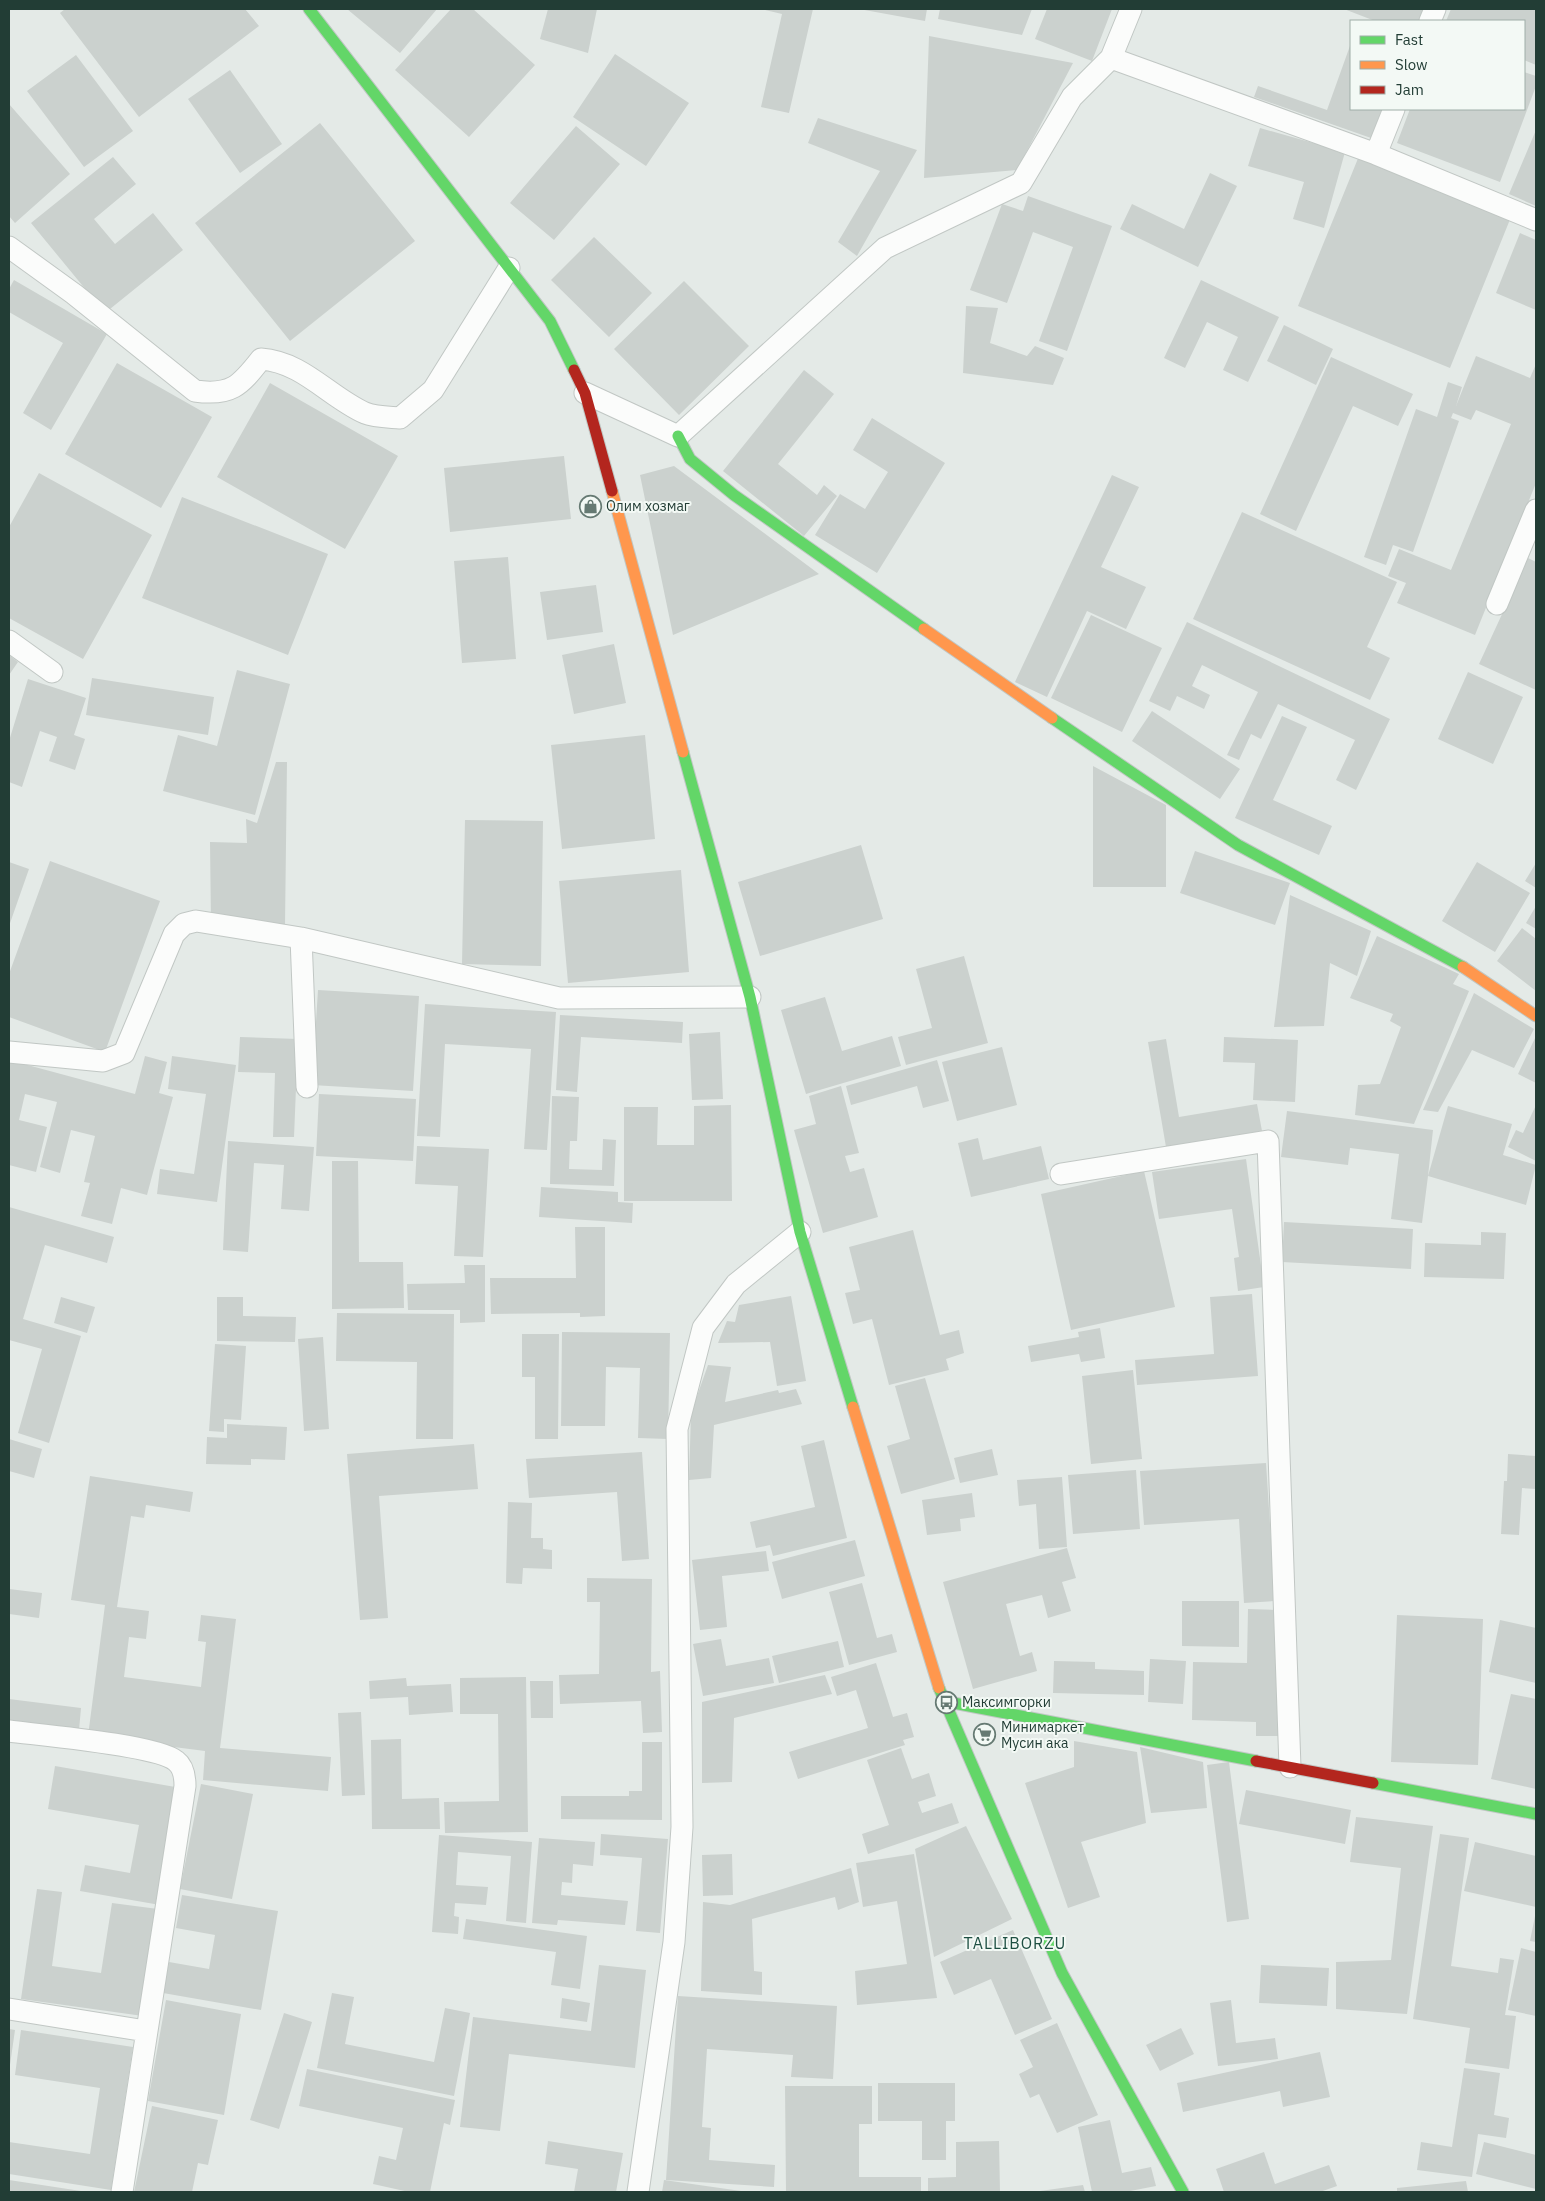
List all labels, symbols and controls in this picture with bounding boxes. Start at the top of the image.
legend [1350,20,1525,110]
text: Fast [1395,30,1423,49]
text: Slow [1395,55,1428,74]
text: Jam [1395,80,1424,99]
shop icon: Олим хозмаг [578,494,602,518]
place label: Олим хозмаг [606,497,690,515]
bus stop icon: Максимгорки [934,1690,958,1714]
place label: Максимгорки [962,1693,1051,1711]
place label: Минимаркет Мусин ака [1001,1718,1084,1752]
supermarket icon: Минимаркет Мусин ака [973,1723,997,1747]
district label: TALLIBORZU [964,1933,1066,1953]

